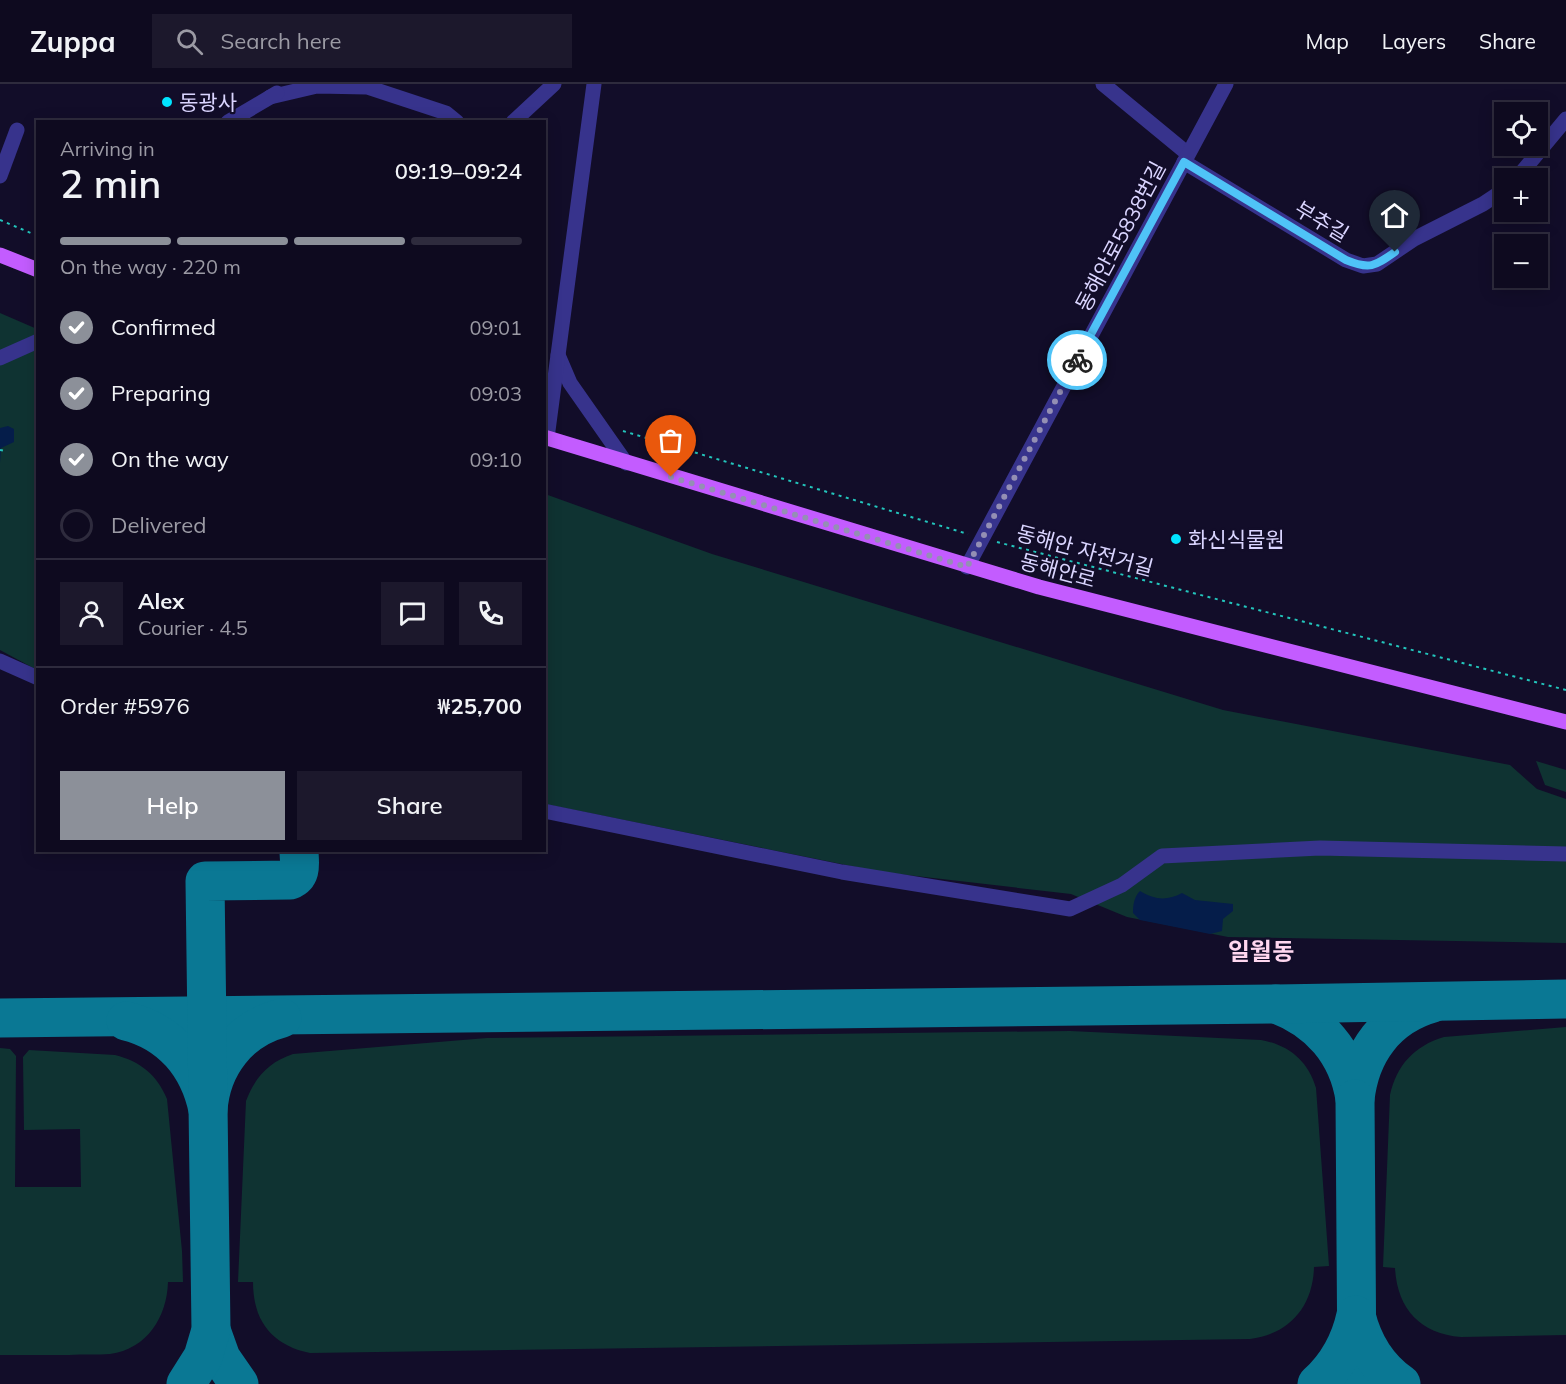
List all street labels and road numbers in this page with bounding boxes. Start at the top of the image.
street label: 동해안로5838번길 [1069,156,1171,316]
street label: 부추길 [1290,195,1354,247]
street label: 동해안 자전거길 [1014,519,1156,581]
street label: 동해안로 [1017,547,1099,593]

